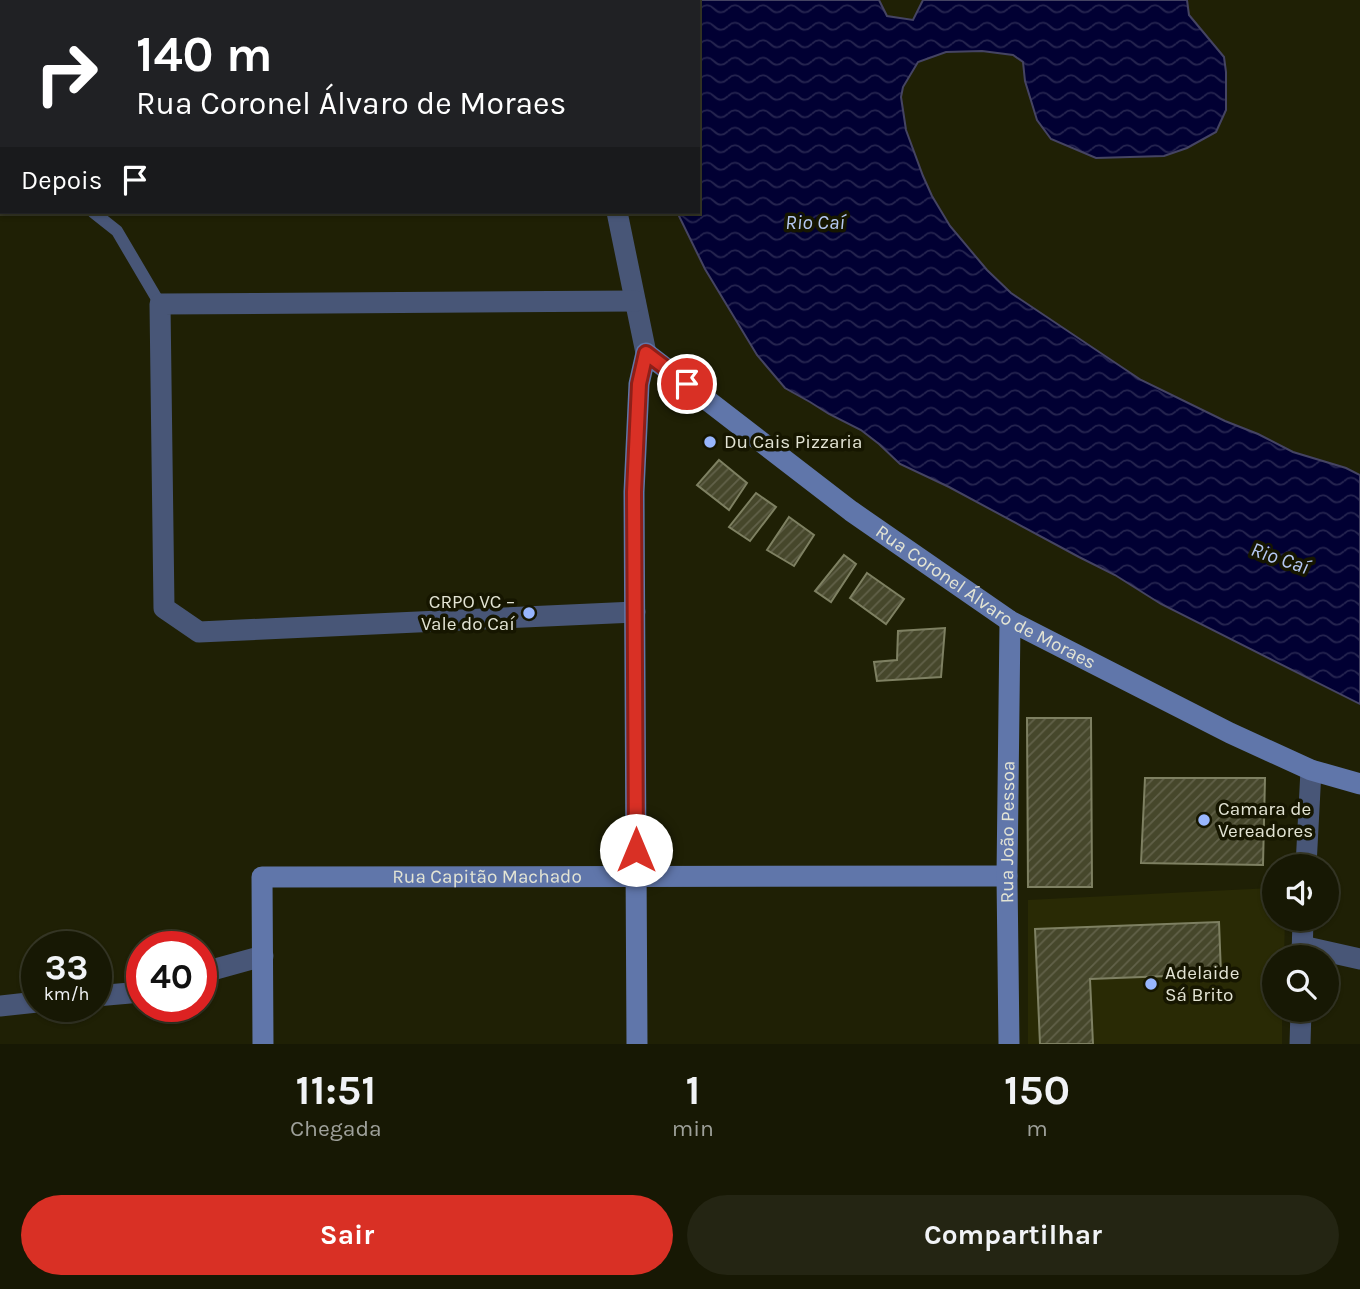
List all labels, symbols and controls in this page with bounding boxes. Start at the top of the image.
text: 140 m [136,26,273,83]
icon: right [21,28,112,119]
text: Rua Coronel Álvaro de Moraes [136,85,566,122]
icon: arrive [116,161,154,199]
text: Depois [21,165,102,196]
water label: Rio Caí [785,210,847,234]
pin [657,354,717,414]
icon: arrive [668,365,706,403]
place label: Du Cais Pizzaria [724,431,862,453]
marker: Du Cais Pizzaria [702,434,718,450]
street label: Rua Coronel Álvaro de Moraes [871,520,1099,674]
water label: Rio Caí [1248,537,1314,580]
place label: CRPO VC – Vale do Caí [421,591,515,635]
marker: CRPO VC – Vale do Caí [521,605,537,621]
street label: Rua João Pessoa [996,761,1019,904]
place label: Camara de Vereadores [1218,798,1313,842]
marker: Camara de Vereadores [1196,812,1212,828]
position arrow [599,813,673,887]
map controls [1262,854,1339,1022]
button: sound [1262,854,1339,931]
street label: Rua Capitão Machado [392,866,582,888]
speed limit sign: 40 [126,931,217,1022]
button: search [1262,945,1339,1022]
text: 33 [45,947,88,988]
place label: Adelaide Sá Brito [1165,962,1239,1006]
marker: Adelaide Sá Brito [1143,976,1159,992]
text: km/h [44,983,89,1005]
text: 11:51 [296,1065,376,1115]
text: 1 [685,1065,700,1115]
text: 150 [1004,1065,1070,1115]
text: Chegada [290,1115,382,1142]
text: min [672,1115,714,1142]
text: m [1026,1115,1048,1142]
button: Sair [21,1195,673,1275]
button: Compartilhar [687,1195,1339,1275]

